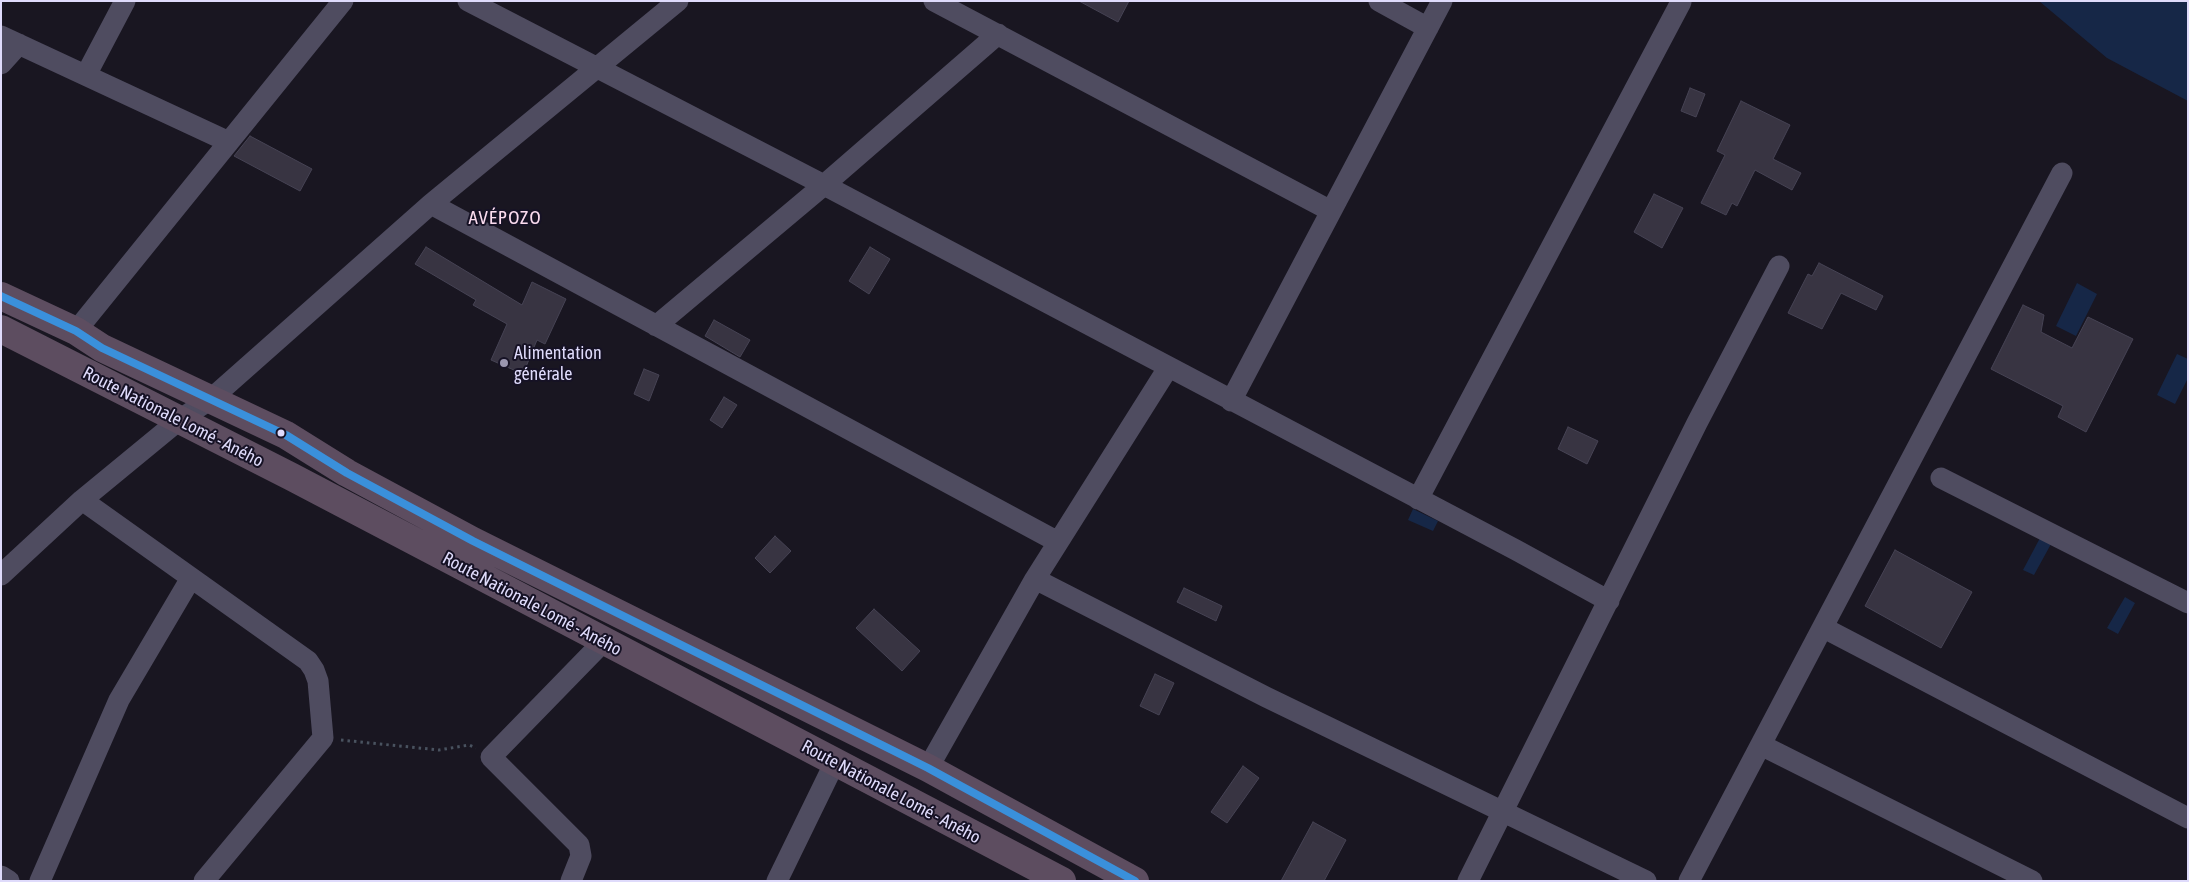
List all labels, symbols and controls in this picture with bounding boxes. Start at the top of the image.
district label: AVÉPOZO [468,207,542,229]
place label: Alimentation générale [514,342,602,384]
marker: Alimentation générale [498,357,510,369]
street label: Route Nationale Lomé - Aného [79,362,267,472]
unlabelled marker [276,428,286,438]
street label: Route Nationale Lomé - Aného [439,548,625,660]
street label: Route Nationale Lomé - Aného [798,736,984,848]

